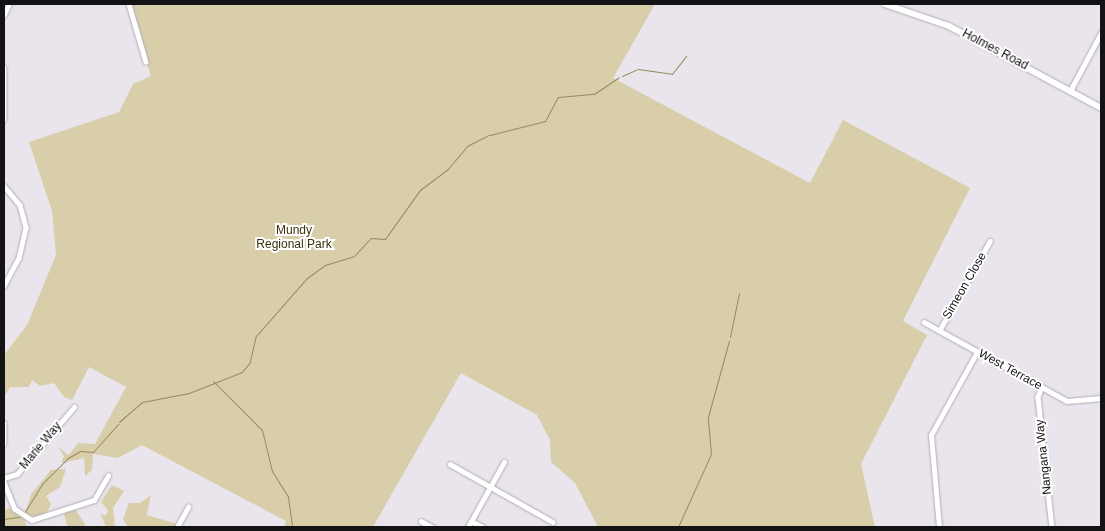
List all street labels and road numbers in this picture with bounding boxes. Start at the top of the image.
street label: Holmes Road [960,27,1030,73]
street label: Simeon Close [940,250,990,322]
street label: West Terrace [976,347,1044,393]
street label: Nangana Way [1033,419,1055,495]
street label: Marie Way [17,420,65,472]

